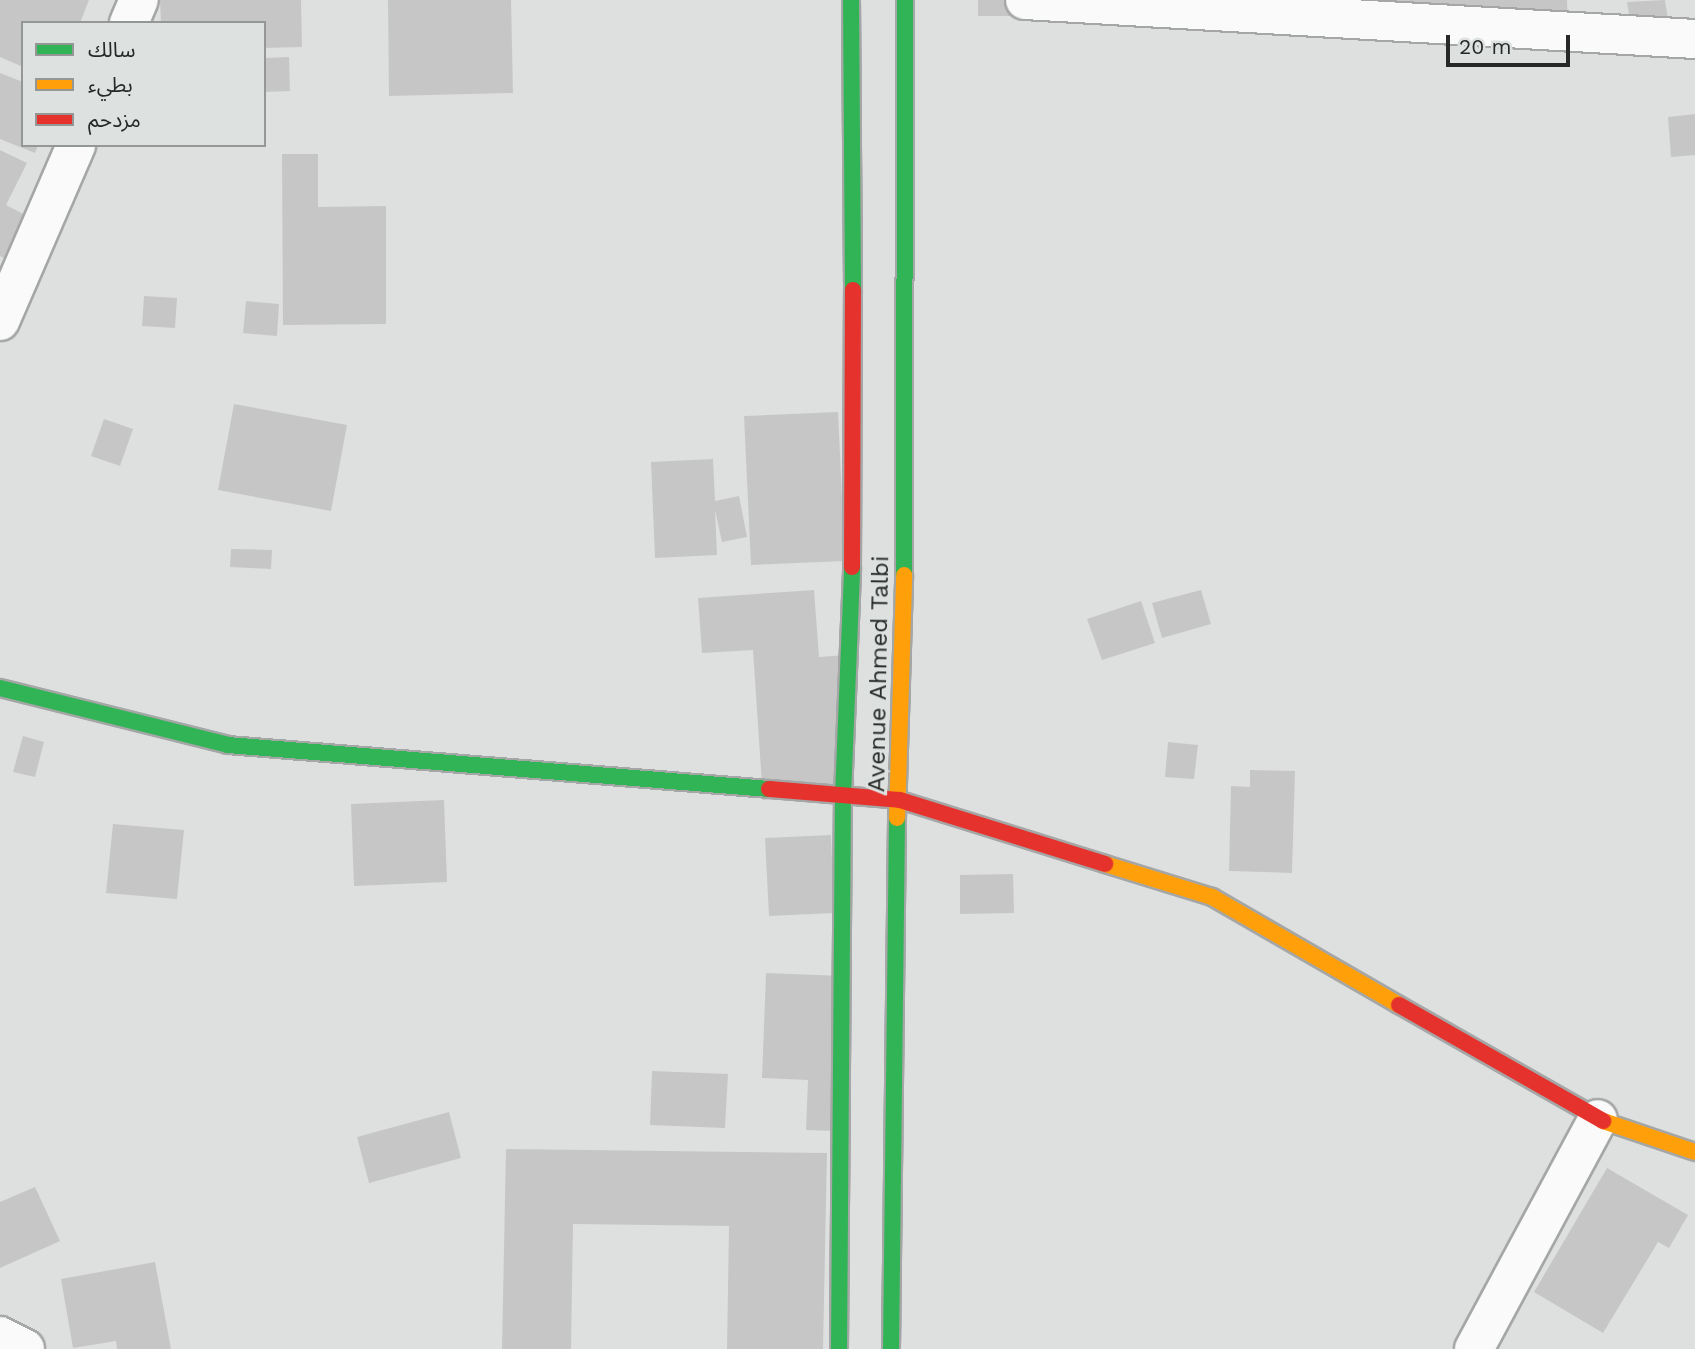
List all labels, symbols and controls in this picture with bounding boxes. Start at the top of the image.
legend [21,21,266,147]
scale bar [1450,21,1574,65]
text: 20 m [1459,34,1511,59]
text: سالك [88,37,135,62]
text: بطيء [88,72,133,97]
text: مزدحم [88,107,141,132]
street label: Avenue Ahmed Talbi [863,555,895,793]

